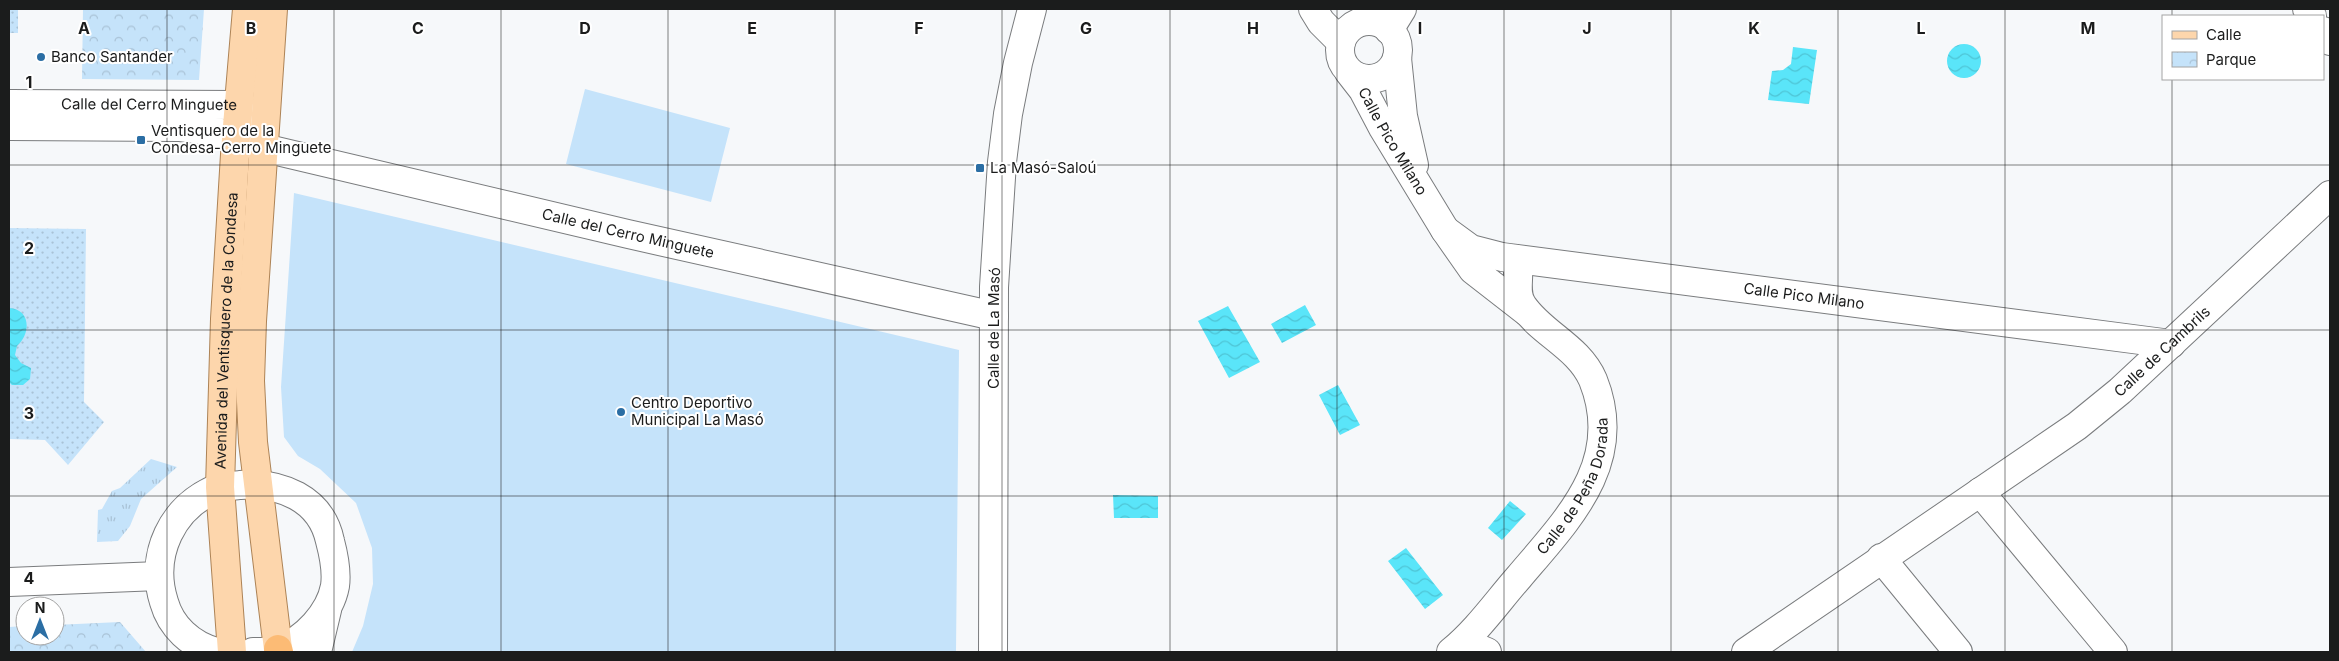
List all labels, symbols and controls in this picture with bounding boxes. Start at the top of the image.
legend [2162,15,2324,80]
text: A [78,18,90,38]
text: B [246,18,256,38]
text: C [412,18,424,38]
text: D [579,18,591,38]
text: E [747,18,757,38]
text: F [914,18,924,38]
text: G [1080,18,1092,38]
text: H [1247,18,1259,38]
text: I [1418,18,1422,38]
text: J [1582,18,1592,38]
text: K [1748,18,1760,38]
text: L [1916,18,1926,38]
text: M [2081,18,2095,38]
text: Calle [2206,25,2241,44]
place label: Banco Santander [51,47,173,66]
text: Parque [2206,50,2256,69]
marker: Banco Santander [35,51,47,63]
text: 1 [26,72,32,92]
street label: Calle Pico Milano [1354,84,1432,199]
street label: Calle del Cerro Minguete [61,94,237,114]
place label: Ventisquero de la Condesa-Cerro Minguete [151,121,332,157]
marker: Ventisquero de la Condesa-Cerro Minguete [135,134,147,146]
place label: La Masó-Saloú [990,158,1096,177]
marker: La Masó-Saloú [974,162,986,174]
street label: Avenida del Ventisquero de la Condesa [211,192,242,469]
street label: Calle del Cerro Minguete [540,204,716,262]
text: 2 [24,238,34,258]
street label: Calle de La Masó [984,266,1004,389]
street label: Calle Pico Milano [1742,279,1866,313]
street label: Calle de Cambrils [2110,302,2214,401]
place label: Centro Deportivo Municipal La Masó [631,393,764,429]
text: 3 [24,403,34,423]
marker: Centro Deportivo Municipal La Masó [615,406,627,418]
street label: Calle de Peña Dorada [1532,417,1612,558]
text: 4 [24,568,35,588]
north arrow [15,596,65,646]
text: N [35,599,45,616]

